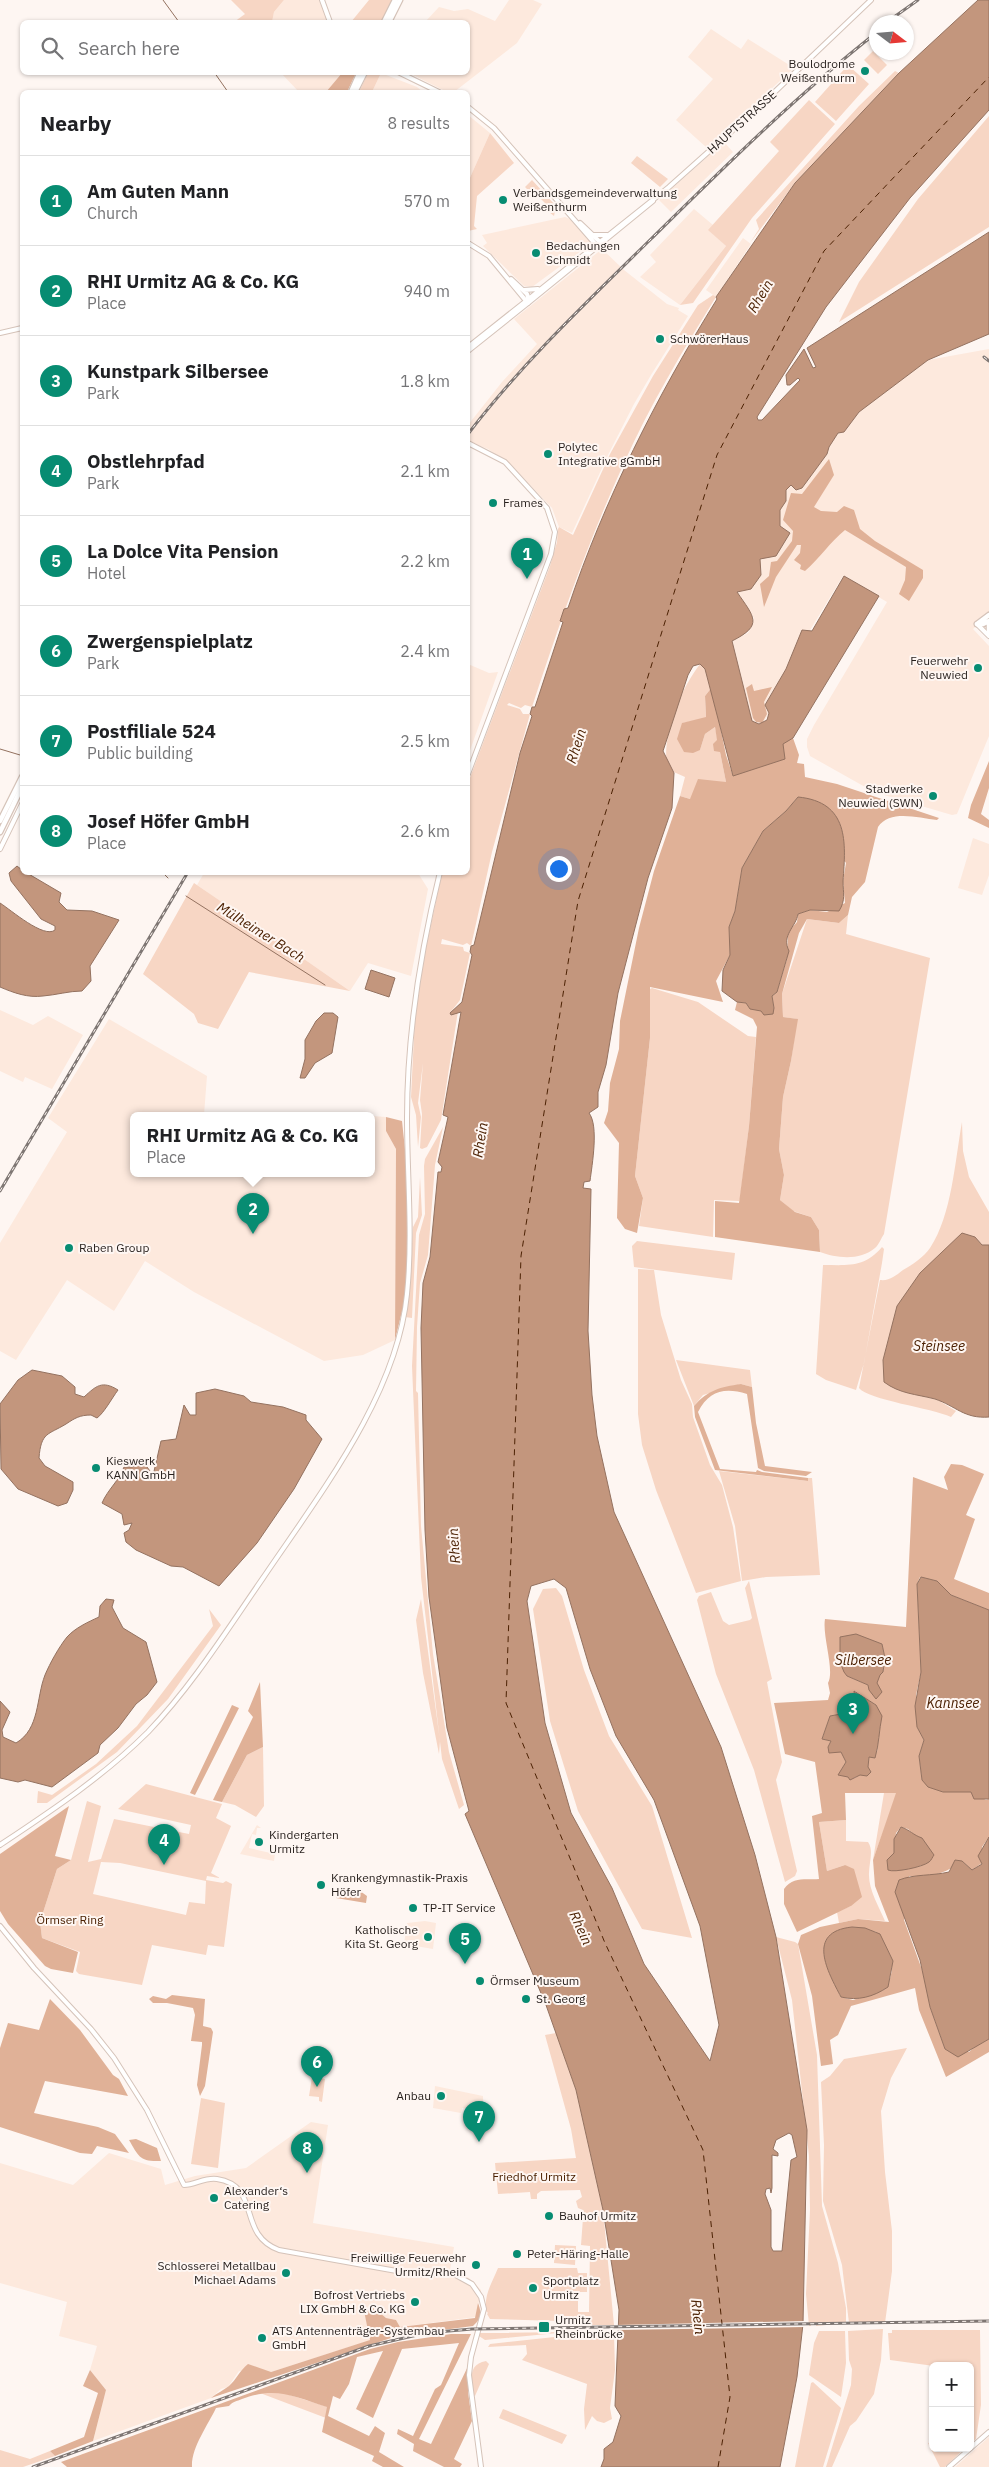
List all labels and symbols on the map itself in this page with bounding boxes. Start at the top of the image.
north arrow [869,15,914,60]
place label: Boulodrome Weißenthurm [781,56,855,85]
marker: Boulodrome Weißenthurm [859,65,871,77]
street label: HAUPTSTRASSE [704,87,779,157]
place label: Verbandsgemeindeverwaltung Weißenthurm [513,185,677,214]
marker: Verbandsgemeindeverwaltung Weißenthurm [497,194,509,206]
place label: Bedachungen Schmidt [546,238,620,267]
marker: Bedachungen Schmidt [530,247,542,259]
water label: Rhein [743,276,777,316]
place label: SchwörerHaus [670,331,749,346]
marker: SchwörerHaus [654,333,666,345]
place label: Polytec Integrative gGmbH [558,439,661,468]
marker: Polytec Integrative gGmbH [542,448,554,460]
place label: Frames [503,495,543,510]
marker: Frames [487,497,499,509]
pin: 1 [511,538,543,579]
place label: Feuerwehr Neuwied [910,653,969,682]
marker: Feuerwehr Neuwied [972,662,984,674]
water label: Rhein [562,726,590,766]
place label: Stadwerke Neuwied (SWN) [838,781,923,810]
marker: Stadwerke Neuwied (SWN) [927,790,939,802]
your location [546,856,572,882]
water label: Mülheimer Bach [214,898,308,966]
water label: Rhein [468,1121,492,1159]
pin: 2 [237,1193,269,1234]
place label: Raben Group [79,1240,149,1255]
marker: Raben Group [63,1242,75,1254]
water label: Steinsee [913,1337,965,1355]
place label: Kieswerk KANN GmbH [106,1453,175,1482]
marker: Kieswerk KANN GmbH [90,1462,102,1474]
water label: Rhein [444,1528,464,1564]
water label: Silbersee [835,1651,891,1669]
pin: 3 [837,1693,869,1734]
water label: Kannsee [927,1694,979,1712]
pin: 4 [148,1824,180,1865]
place label: Kindergarten Urmitz [269,1827,339,1856]
marker: Kindergarten Urmitz [253,1836,265,1848]
place label: Krankengymnastik-Praxis Höfer [331,1870,468,1899]
marker: Krankengymnastik-Praxis Höfer [315,1879,327,1891]
place label: TP-IT Service [423,1900,496,1915]
marker: TP-IT Service [407,1902,419,1914]
water label: Rhein [565,1908,597,1948]
park label: Örmser Ring [37,1912,104,1927]
place label: Katholische Kita St. Georg [345,1922,419,1951]
pin: 5 [449,1923,481,1964]
marker: Katholische Kita St. Georg [422,1931,434,1943]
place label: Örmser Museum [490,1973,579,1988]
marker: Örmser Museum [474,1975,486,1987]
place label: St. Georg [536,1991,586,2006]
marker: St. Georg [520,1993,532,2005]
pin: 6 [301,2046,333,2087]
place label: Anbau [396,2088,431,2103]
marker: Anbau [435,2090,447,2102]
pin: 7 [463,2101,495,2142]
pin: 8 [291,2132,323,2173]
park label: Friedhof Urmitz [492,2169,576,2184]
place label: Alexander‘s Catering [224,2183,288,2212]
marker: Alexander‘s Catering [208,2192,220,2204]
place label: Bauhof Urmitz [559,2208,636,2223]
marker: Bauhof Urmitz [543,2210,555,2222]
place label: Peter-Häring-Halle [527,2246,629,2261]
marker: Peter-Häring-Halle [511,2248,523,2260]
place label: Freiwillige Feuerwehr Urmitz/Rhein [350,2250,467,2279]
place label: Schlosserei Metallbau Michael Adams [158,2258,276,2287]
marker: Freiwillige Feuerwehr Urmitz/Rhein [470,2259,482,2271]
marker: Schlosserei Metallbau Michael Adams [280,2267,292,2279]
place label: Sportplatz Urmitz [543,2273,599,2302]
marker: Sportplatz Urmitz [527,2282,539,2294]
place label: Bofrost Vertriebs LIX GmbH & Co. KG [300,2287,405,2316]
marker: Bofrost Vertriebs LIX GmbH & Co. KG [409,2296,421,2308]
water label: Rhein [687,2298,709,2336]
place label: Urmitz Rheinbrücke [555,2312,623,2341]
marker: Urmitz Rheinbrücke [537,2320,551,2334]
place label: ATS Antennenträger-Systembau GmbH [272,2323,444,2352]
marker: ATS Antennenträger-Systembau GmbH [256,2332,268,2344]

